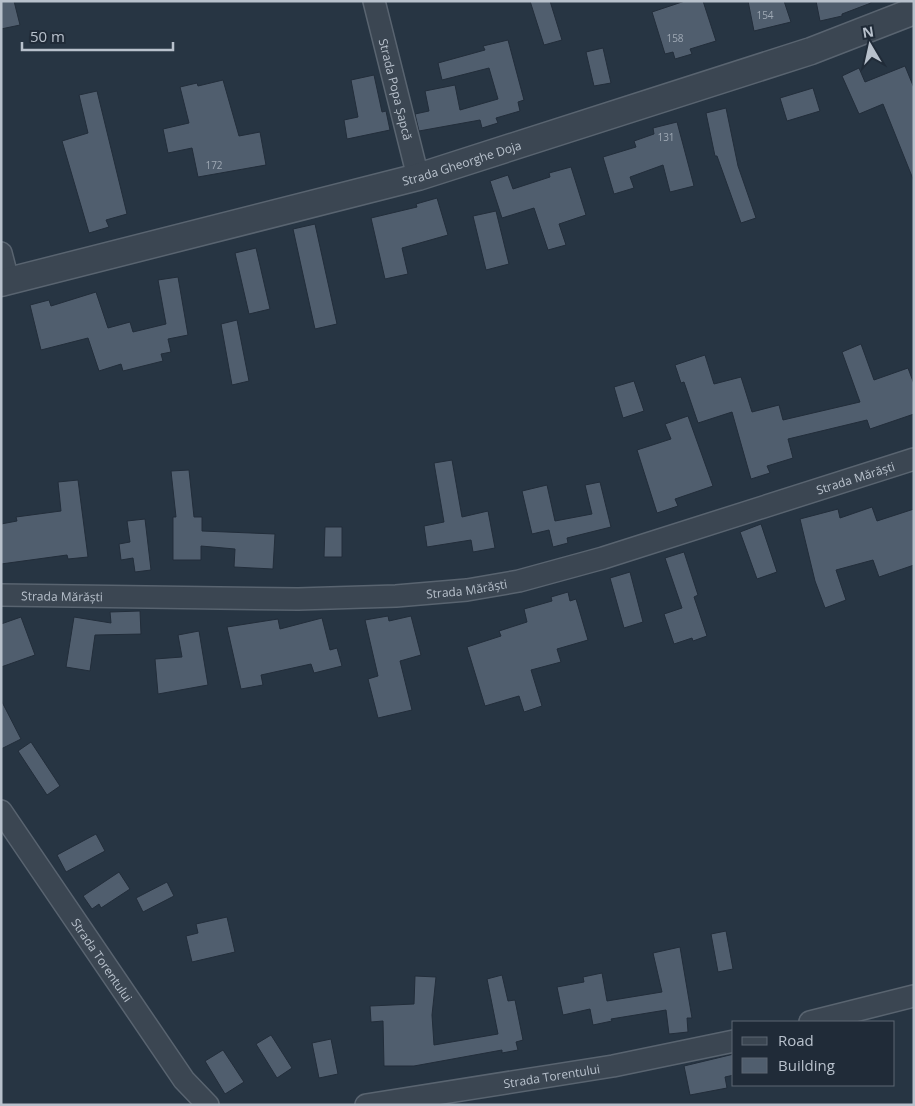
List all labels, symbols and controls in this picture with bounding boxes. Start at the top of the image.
house number: 154 [756,8,774,22]
scale bar [22,20,174,52]
north arrow [845,20,895,70]
text: N [861,21,875,42]
text: 50 m [30,26,65,46]
house number: 158 [666,31,684,45]
street label: Strada Popa Șapcă [375,37,417,142]
house number: 131 [657,130,675,144]
street label: Strada Gheorghe Doja [400,136,523,189]
house number: 172 [205,158,223,172]
street label: Strada Mărăști [814,457,897,498]
street label: Strada Mărăști [425,575,508,602]
street label: Strada Mărăști [21,587,103,605]
street label: Strada Torentului [68,915,137,1005]
legend [732,1021,895,1086]
text: Road [778,1030,814,1050]
text: Building [778,1055,835,1075]
street label: Strada Torentului [502,1060,601,1092]

